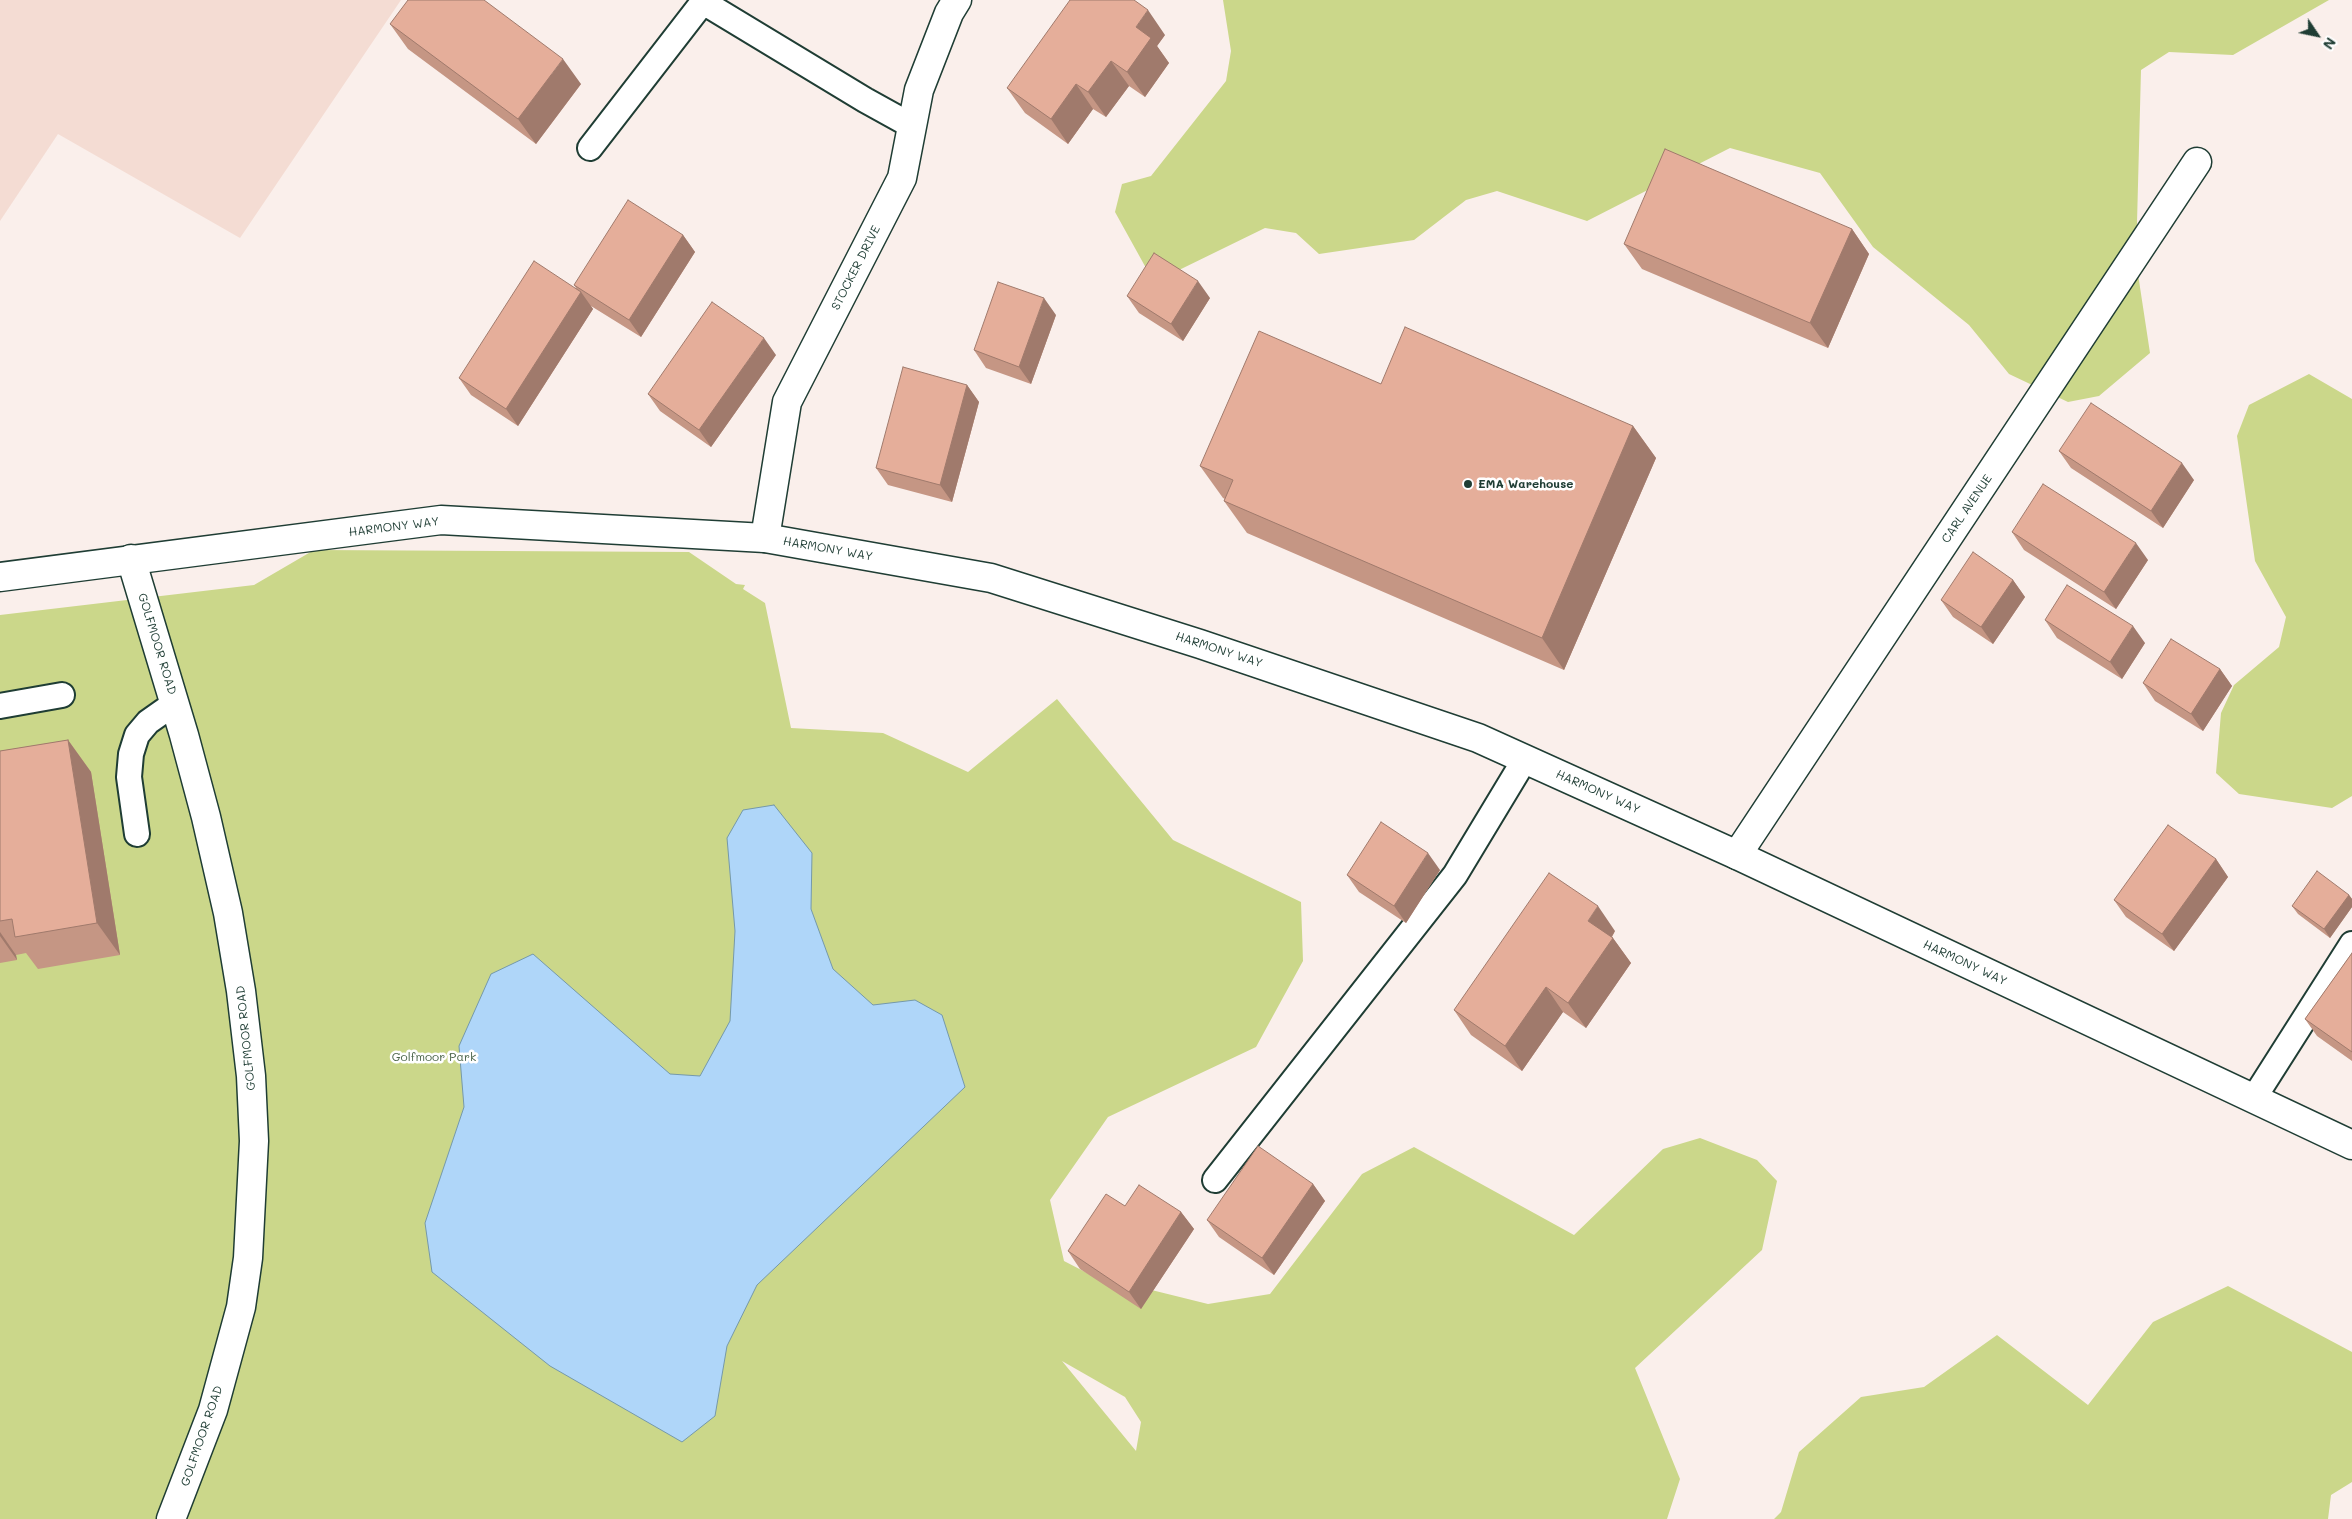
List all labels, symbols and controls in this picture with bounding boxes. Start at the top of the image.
north arrow [2292,10,2342,60]
text: N [2319,34,2341,53]
street label: STOCKER DRIVE [828,223,884,313]
street label: CARL AVENUE [1939,472,1995,546]
place label: EMA Warehouse [1478,477,1573,491]
marker: EMA Warehouse [1462,478,1474,490]
street label: HARMONY WAY [348,514,440,540]
street label: HARMONY WAY [782,534,874,564]
street label: GOLFMOOR ROAD [135,592,179,696]
street label: HARMONY WAY [1174,629,1264,671]
street label: HARMONY WAY [1554,767,1642,817]
street label: HARMONY WAY [1921,937,2009,989]
street label: GOLFMOOR ROAD [233,985,259,1091]
park label: Golfmoor Park [392,1050,476,1064]
street label: GOLFMOOR ROAD [178,1384,226,1488]

